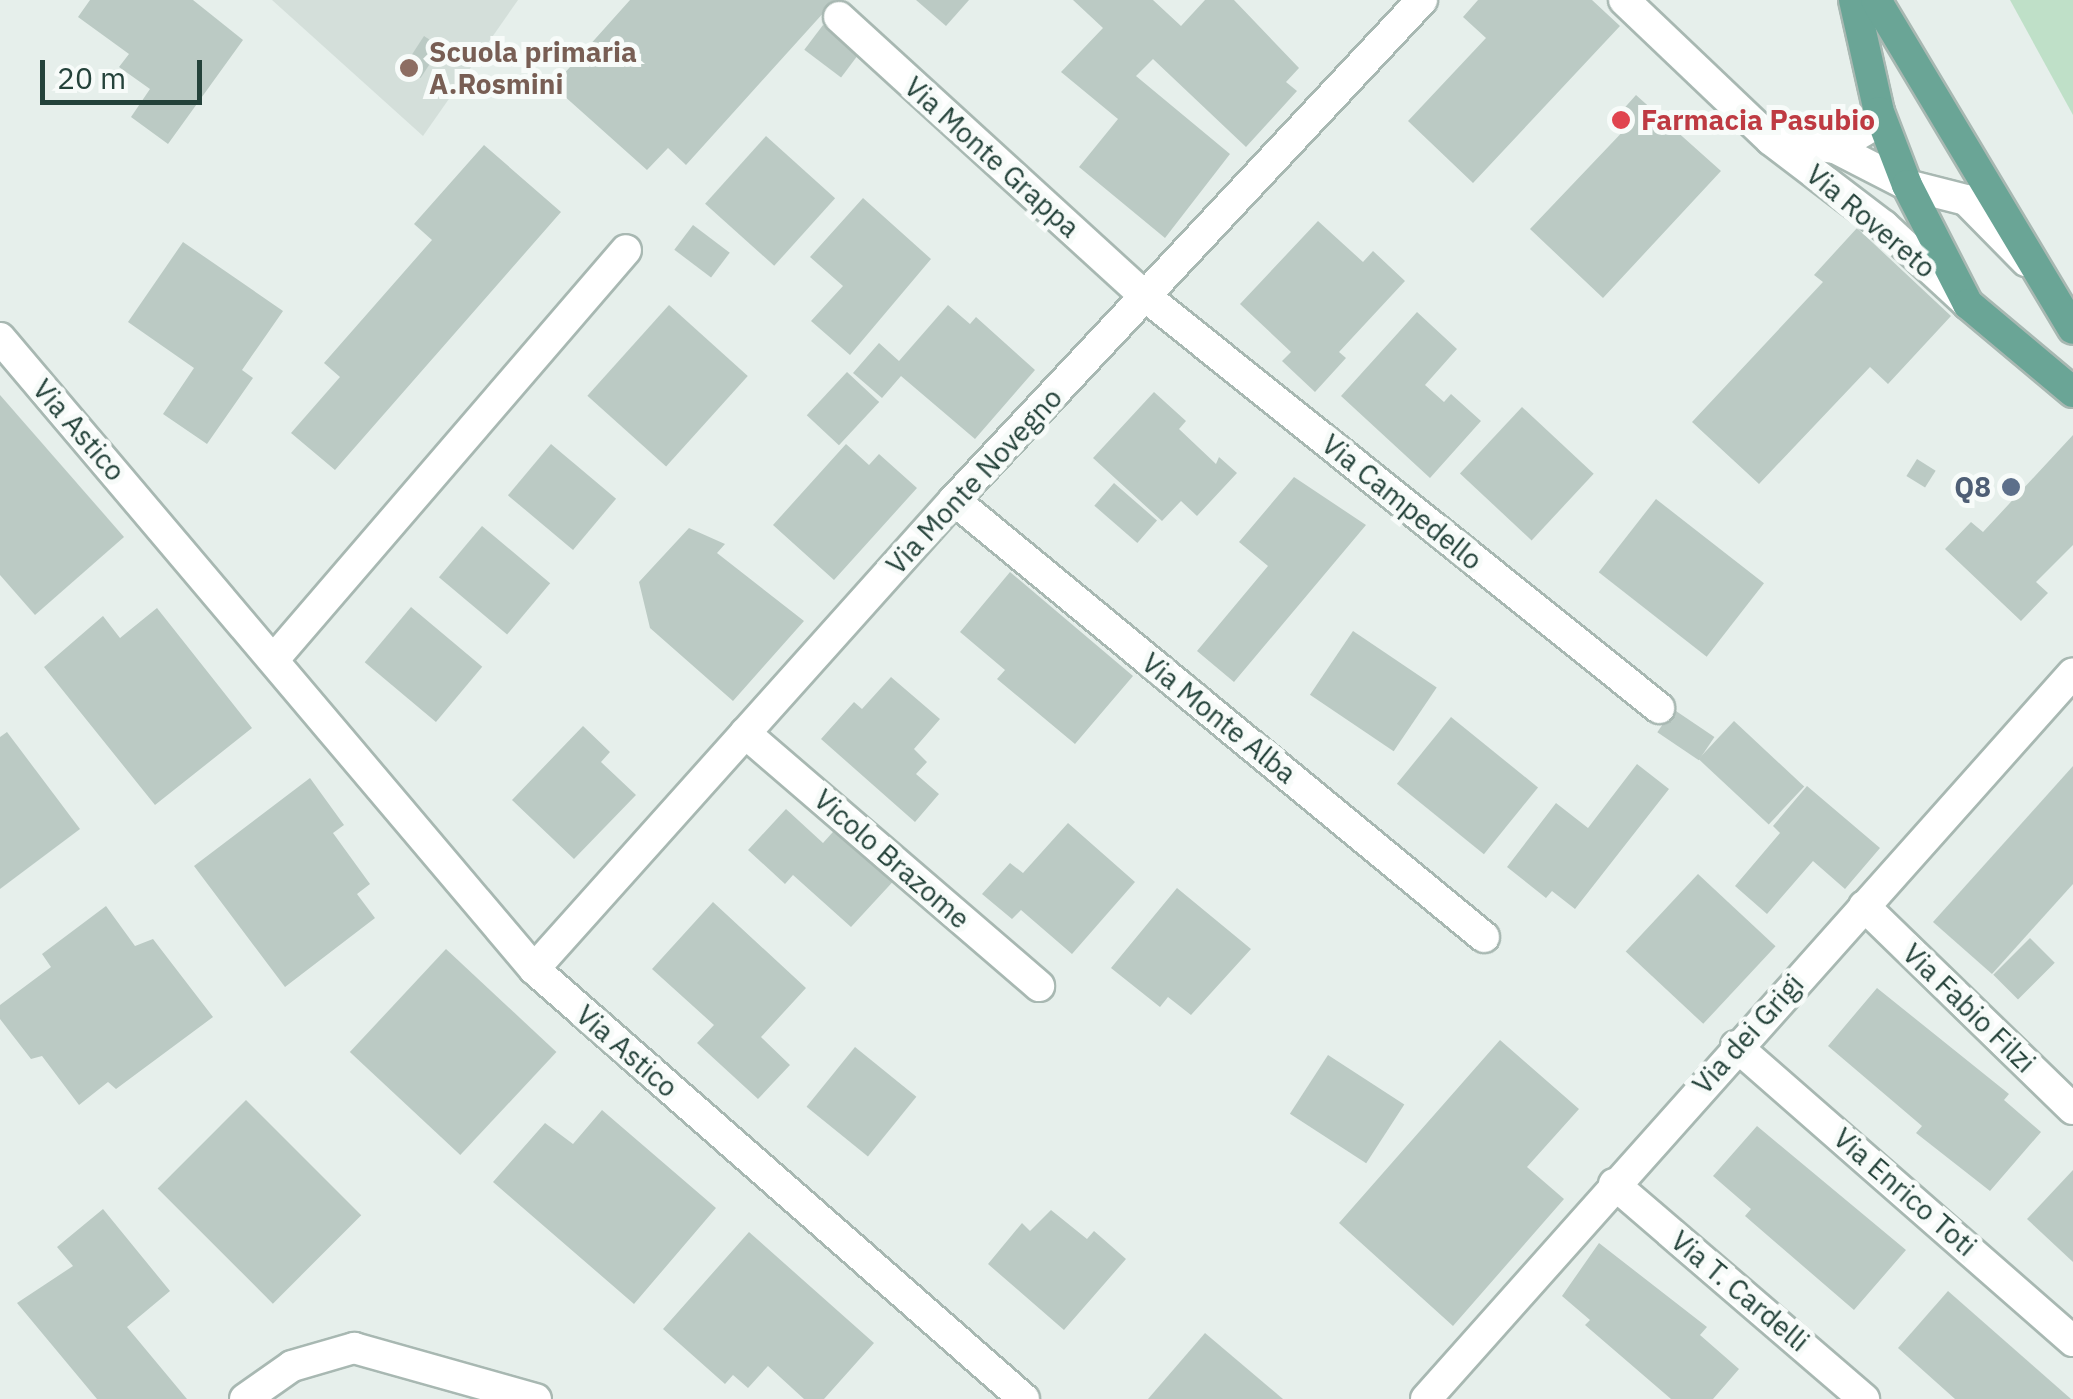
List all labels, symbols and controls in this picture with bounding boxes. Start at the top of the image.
place label: Scuola primaria A.Rosmini [429,35,637,101]
scale bar [45,40,208,102]
marker: Scuola primaria A.Rosmini [398,57,420,79]
text: 20 m [57,58,126,97]
street label: Via Monte Grappa [898,70,1086,244]
place label: Farmacia Pasubio [1641,103,1875,137]
marker: Farmacia Pasubio [1610,109,1632,131]
street label: Via Rovereto [1800,157,1942,285]
street label: Via Astico [26,372,132,488]
street label: Via Monte Novegno [879,381,1069,581]
street label: Via Campedello [1315,427,1489,577]
place label: Q8 [1954,470,1991,504]
marker: Q8 [2000,476,2022,498]
street label: Via Monte Alba [1135,646,1303,790]
street label: Vicolo Brazome [807,782,977,936]
street label: Via Fabio Filzi [1896,937,2042,1079]
street label: Via dei Grigi [1686,967,1810,1101]
street label: Via Astico [569,998,685,1104]
street label: Via Enrico Toti [1827,1121,1983,1263]
street label: Via T. Cardelli [1664,1224,1816,1358]

